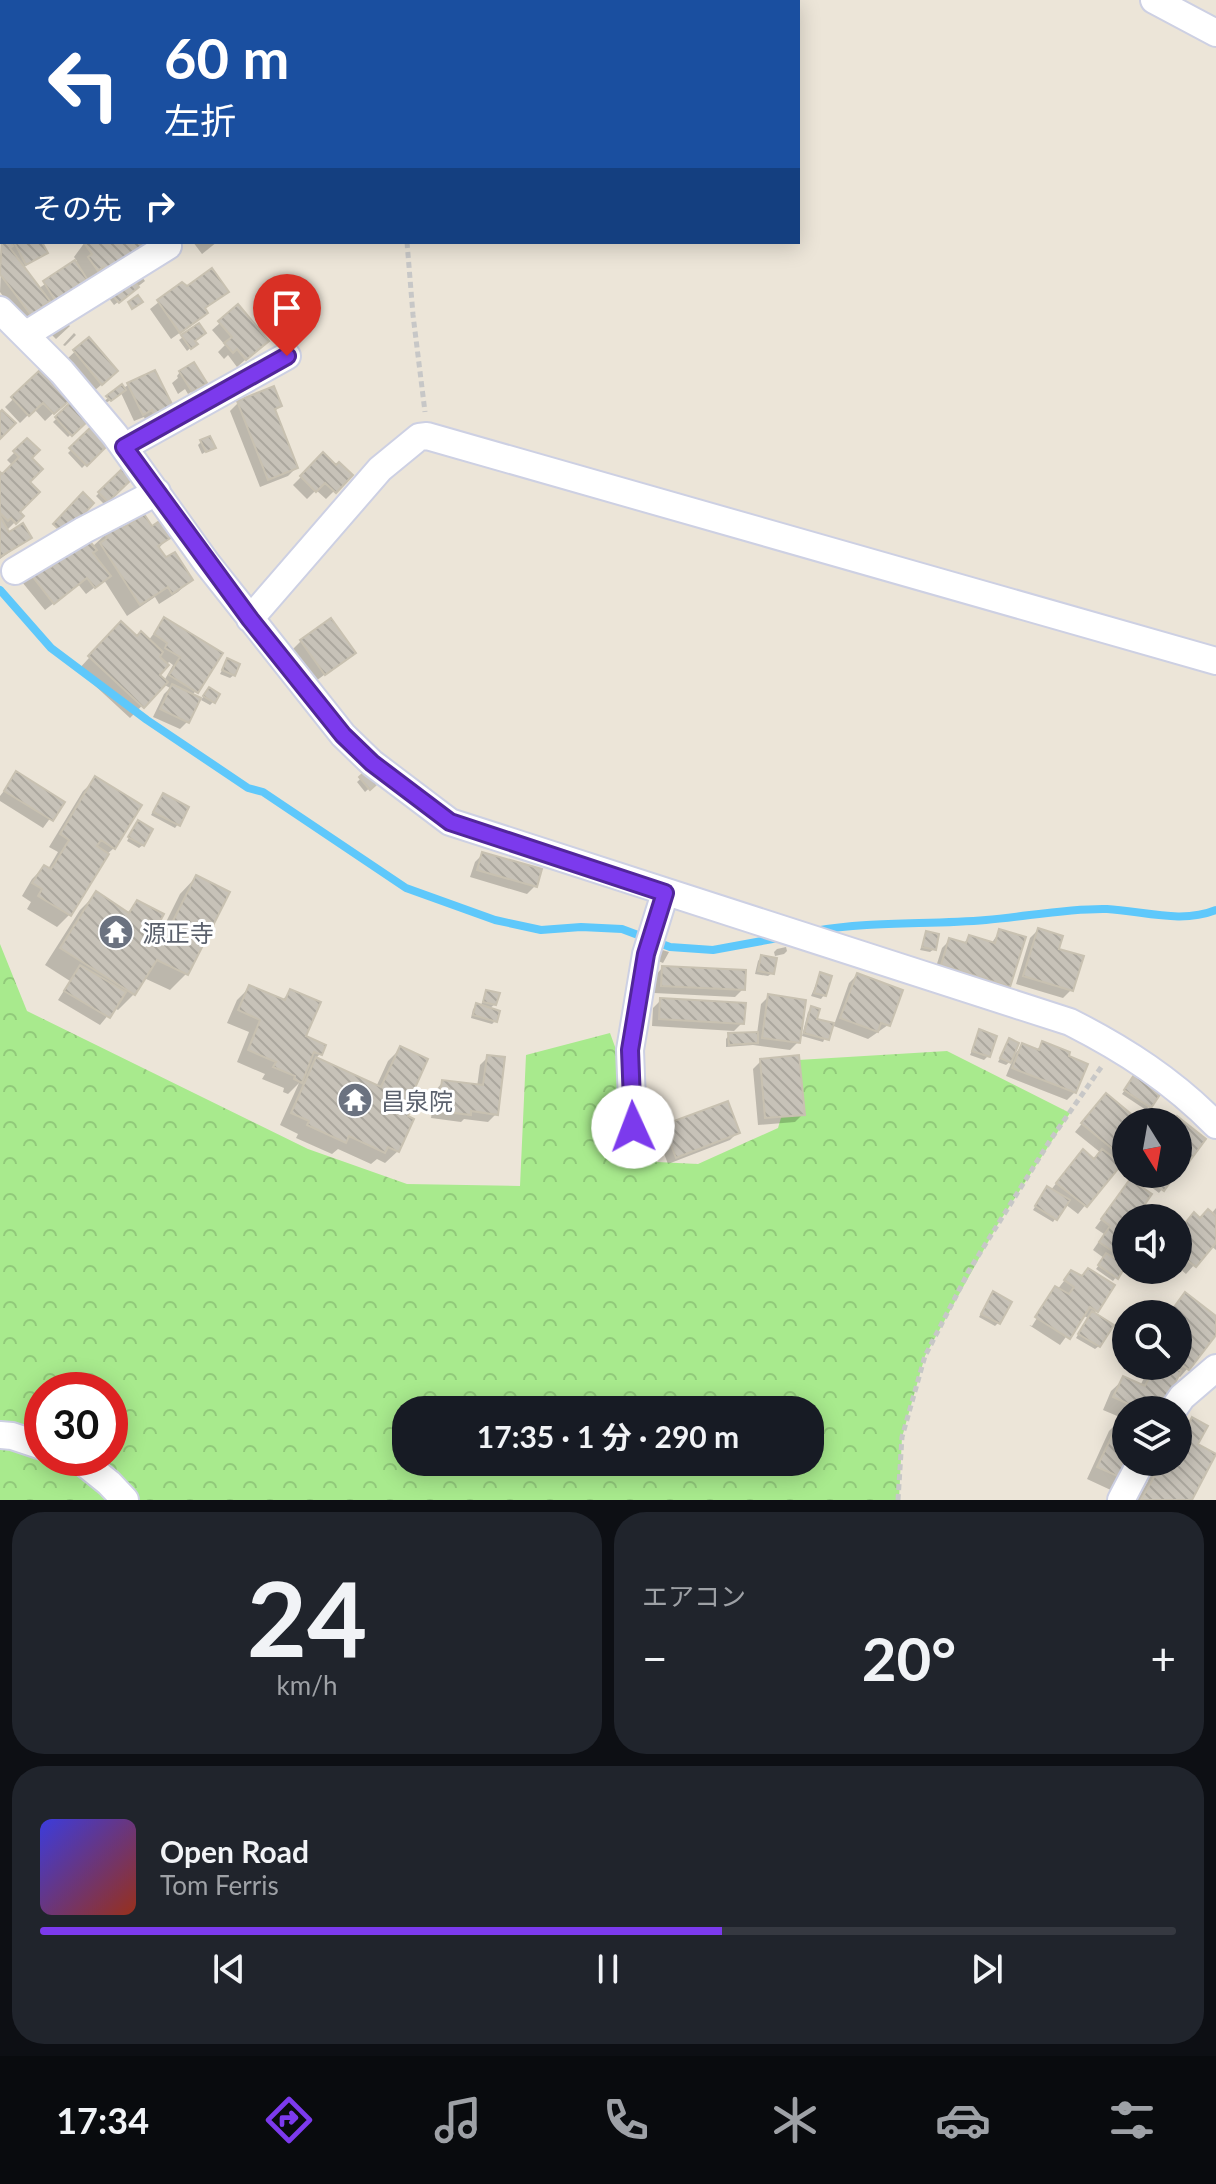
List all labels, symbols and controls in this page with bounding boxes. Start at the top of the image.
text: 60 m [164,24,289,91]
icon: left [32,32,136,136]
text: 左折 [164,98,236,142]
icon: right [138,184,182,228]
text: その先 [32,189,122,225]
pin [253,274,321,356]
icon: arrive [265,286,309,330]
temple icon: 源正寺 [97,913,135,951]
place label: 源正寺 [142,918,214,947]
temple icon: 昌泉院 [336,1081,374,1119]
position arrow [591,1085,675,1169]
place label: 昌泉院 [381,1086,453,1115]
north arrow [1112,1108,1192,1188]
map controls [1112,1108,1192,1476]
button: sound [1112,1204,1192,1284]
button: search [1112,1300,1192,1380]
speed limit sign: 30 [24,1372,128,1476]
button: layers [1112,1396,1192,1476]
text: 17:35 · 1 分 · 290 m [477,1418,739,1454]
text: 24 [247,1554,367,1679]
text: エアコン [642,1580,746,1612]
text: 20° [862,1622,956,1694]
text: − [642,1632,668,1684]
text: + [1150,1632,1176,1684]
text: km/h [277,1669,337,1701]
text: Open Road [160,1833,309,1869]
text: Tom Ferris [160,1869,279,1901]
icon: previous [207,1947,251,1991]
icon: pause [586,1947,630,1991]
icon: next [965,1947,1009,1991]
icon: directions [261,2092,317,2148]
icon: music [430,2092,486,2148]
icon: phone [598,2092,654,2148]
icon: climate [767,2092,823,2148]
icon: car [935,2092,991,2148]
icon: filters [1104,2092,1160,2148]
text: 17:34 [56,2098,149,2142]

